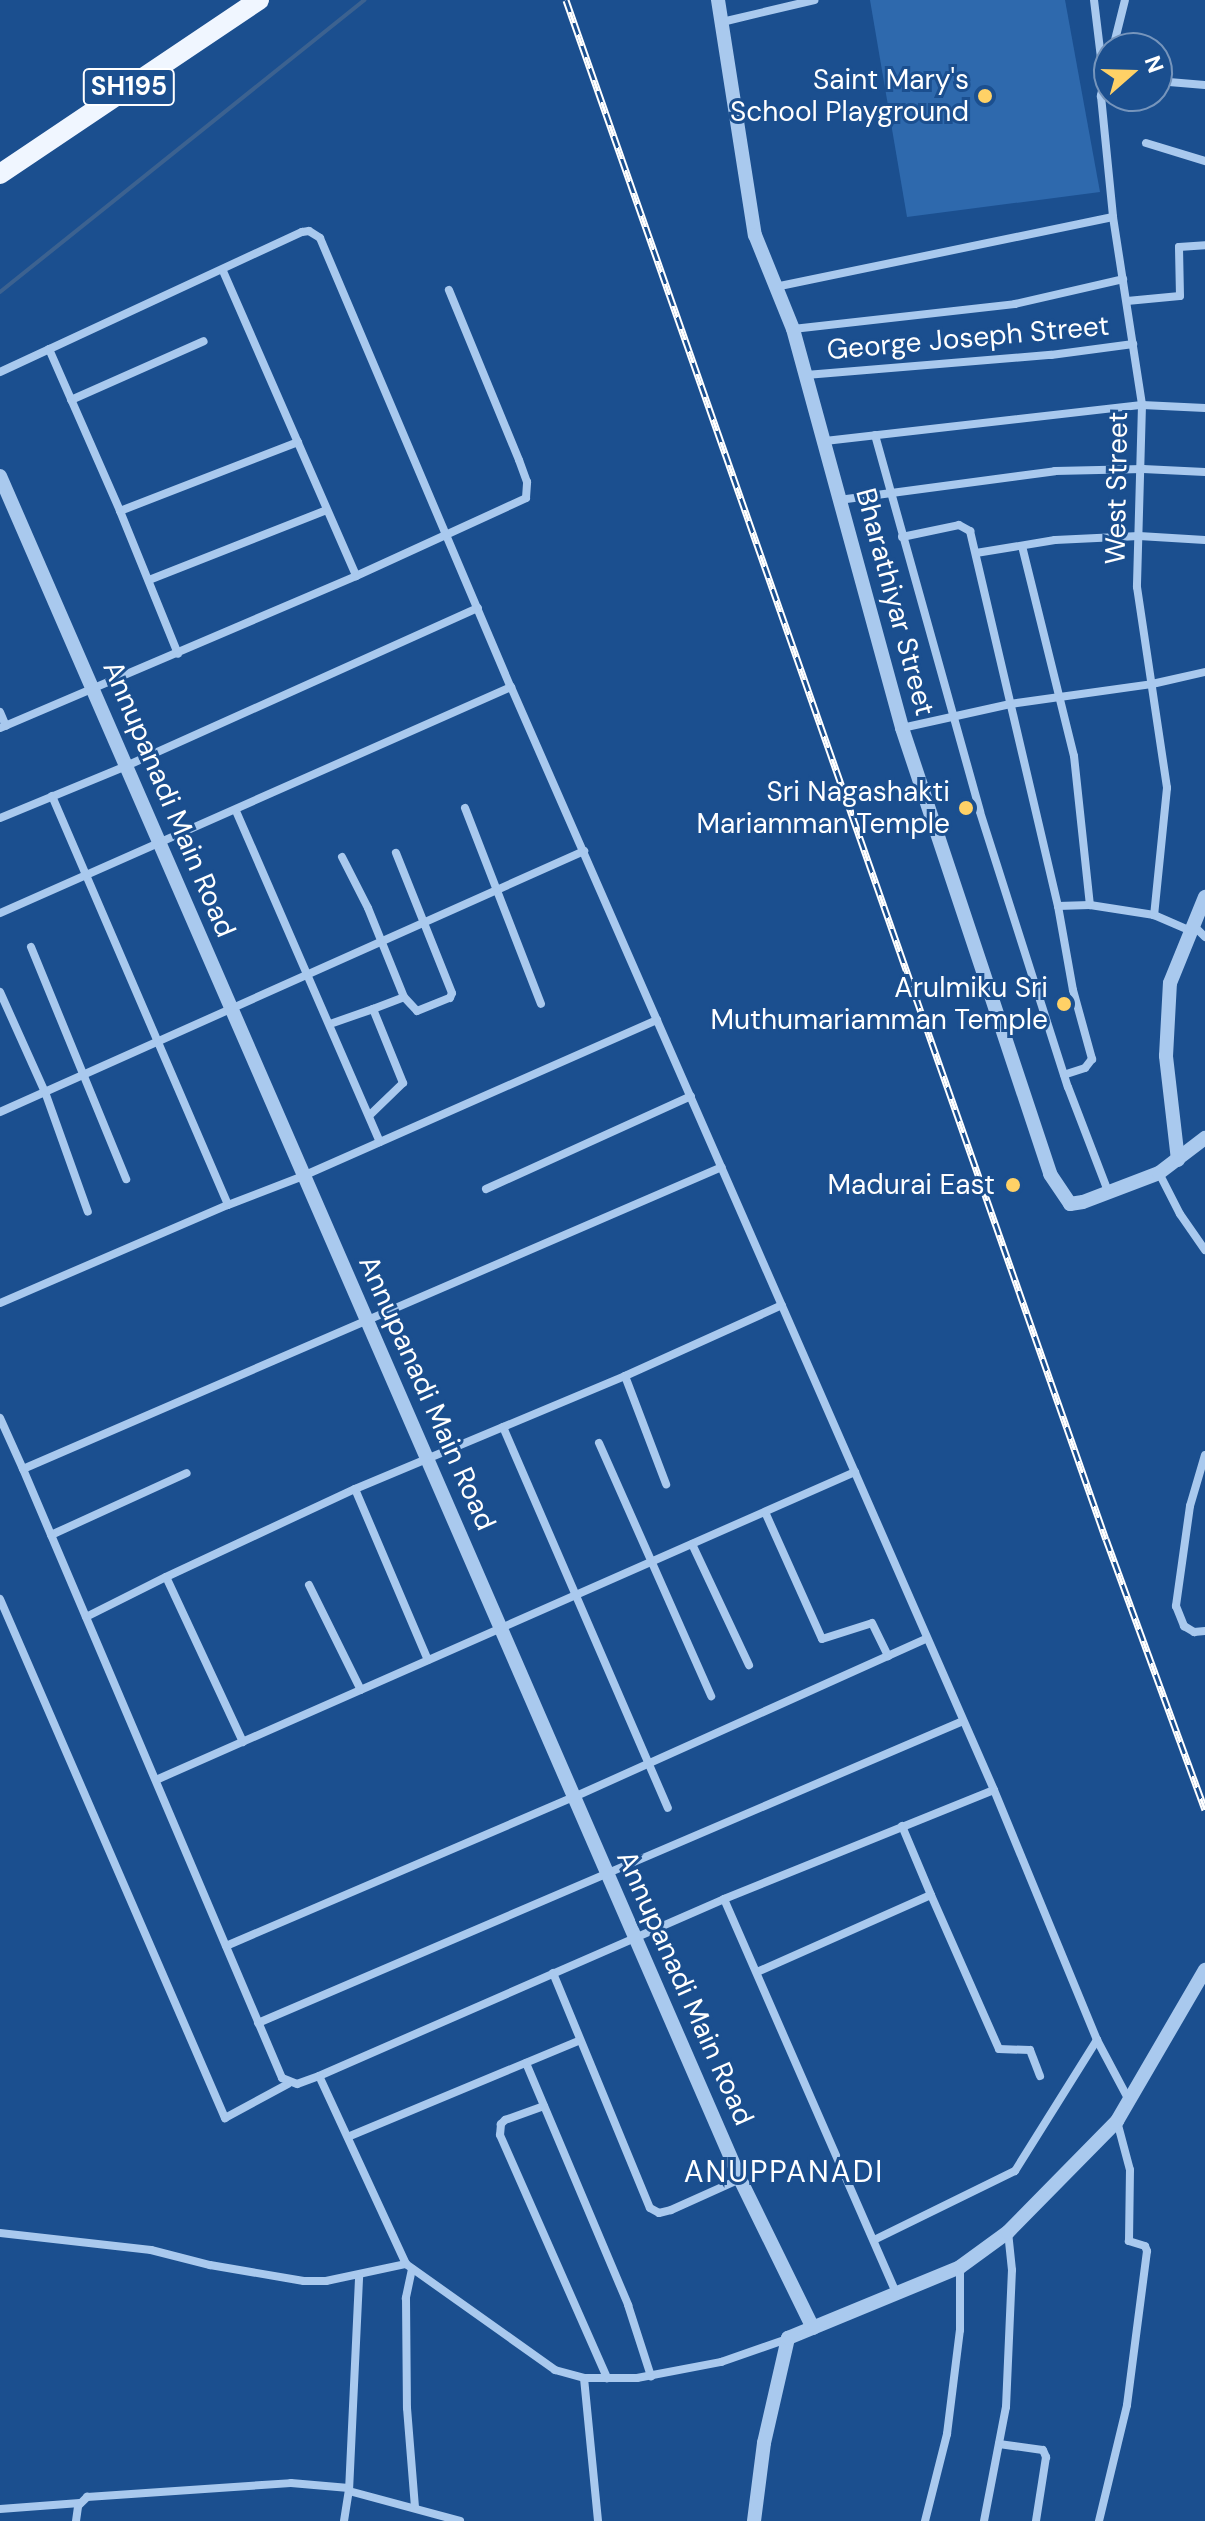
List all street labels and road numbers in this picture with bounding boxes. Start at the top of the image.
road number: SH195 [81,65,177,109]
street label: George Joseph Street [825,309,1111,367]
street label: West Street [1099,411,1135,565]
street label: Bharathiyar Street [848,484,942,720]
street label: Annupanadi Main Road [96,656,242,942]
street label: Annupanadi Main Road [351,1251,503,1535]
street label: Annupanadi Main Road [609,1846,761,2130]

